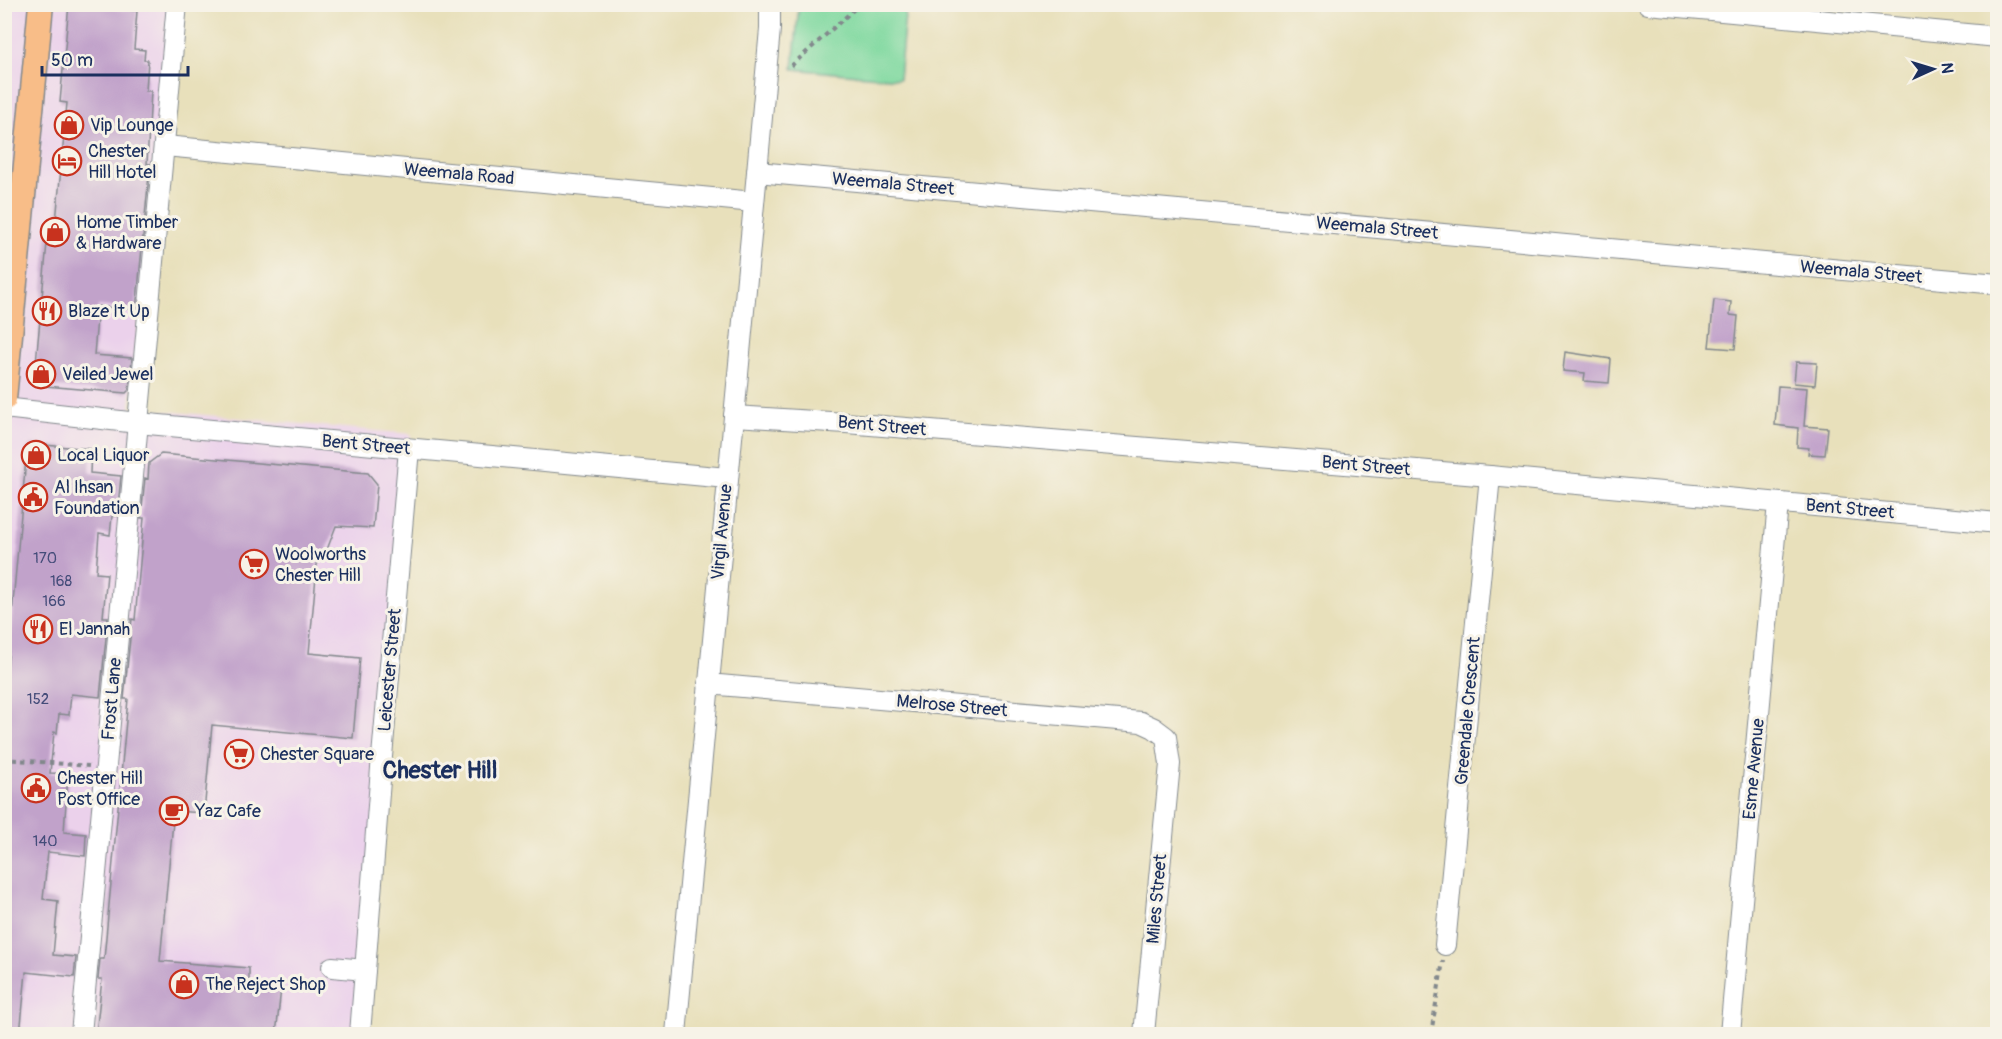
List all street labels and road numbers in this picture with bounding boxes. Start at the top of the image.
street label: Weemala Road [403,158,515,190]
street label: Weemala Street [831,167,956,201]
street label: Weemala Street [1315,211,1440,245]
street label: Weemala Street [1799,255,1924,289]
street label: Bent Street [837,411,928,441]
street label: Bent Street [321,430,412,460]
street label: Bent Street [1321,451,1412,481]
street label: Virgil Avenue [706,483,738,581]
street label: Bent Street [1805,494,1896,524]
street label: Leicester Street [373,607,407,733]
street label: Greendale Crescent [1450,635,1486,786]
street label: Frost Lane [97,657,127,741]
street label: Melrose Street [895,690,1009,722]
street label: Esme Avenue [1738,717,1770,821]
street label: Miles Street [1142,852,1172,945]

